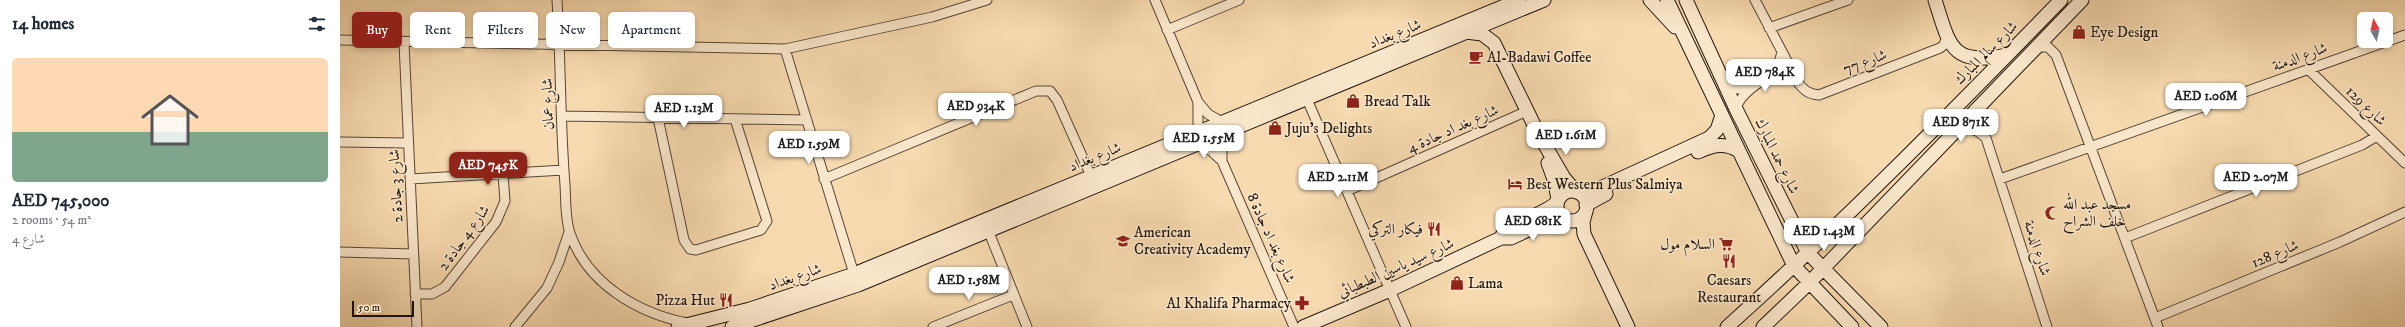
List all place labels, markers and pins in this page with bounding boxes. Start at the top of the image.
place label: Eye Design [2090,23,2158,42]
shop icon: Eye Design [2071,24,2087,40]
place label: Al-Badawi Coffee [1487,48,1592,67]
cafe icon: Al-Badawi Coffee [1468,49,1484,65]
pin: AED 784K [1724,59,1806,93]
pin: AED 1.06M [2160,83,2252,117]
place label: Bread Talk [1364,92,1431,111]
pin: AED 934K [935,93,1017,127]
shop icon: Bread Talk [1345,93,1361,109]
pin: AED 1.13M [638,95,730,129]
pin: AED 871K [1920,109,2002,143]
place label: Juju's Delights [1284,119,1372,138]
shop icon: Juju's Delights [1267,120,1283,136]
pin: AED 1.61M [1520,122,1612,156]
pin: AED 1.55M [1158,125,1250,159]
pin: AED 1.59M [763,131,855,165]
pin: AED 745K [447,152,529,186]
pin: AED 2.11M [1292,164,1384,198]
pin: AED 2.07M [2210,164,2302,198]
place label: Best Western Plus Salmiya [1526,175,1683,194]
hotel icon: Best Western Plus Salmiya [1507,176,1523,192]
place label: مسجد عبد الله خلف الشراح [2063,192,2131,234]
mosque icon: مسجد عبد الله خلف الشراح [2044,205,2060,221]
pin: AED 681K [1492,208,1574,242]
pin: AED 1.43M [1778,218,1870,252]
place label: فيكار التركي [1368,219,1423,241]
restaurant icon: فيكار التركي [1426,221,1442,237]
place label: American Creativity Academy [1134,223,1252,259]
school or university icon: American Creativity Academy [1115,233,1131,249]
place label: السلام مول [1660,235,1715,257]
supermarket icon: السلام مول [1718,236,1734,252]
restaurant icon: Caesars Restaurant [1721,253,1737,269]
pin: AED 1.58M [923,267,1015,301]
place label: Caesars Restaurant [1697,271,1761,307]
place label: Lama [1468,274,1503,293]
shop icon: Lama [1449,275,1465,291]
place label: Pizza Hut [655,291,715,310]
restaurant icon: Pizza Hut [718,292,734,308]
place label: Al Khalifa Pharmacy [1166,294,1292,313]
pharmacy icon: Al Khalifa Pharmacy [1294,295,1310,311]

